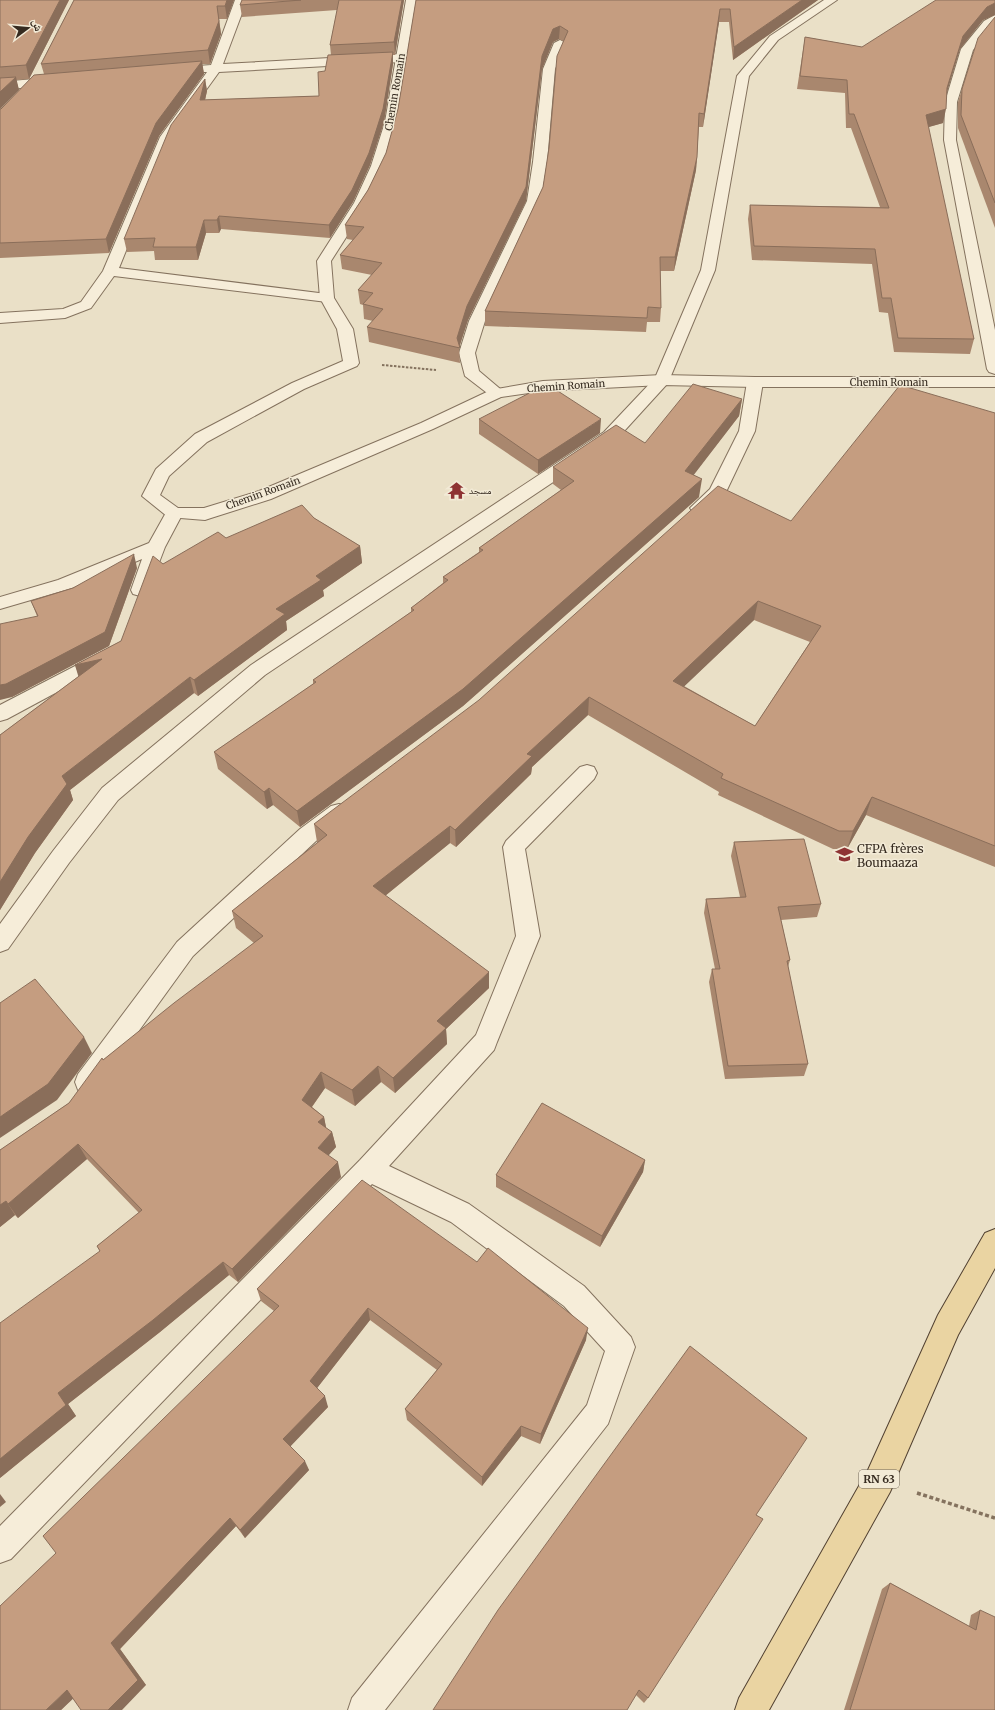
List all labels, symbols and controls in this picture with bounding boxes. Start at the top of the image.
north arrow [8,8,48,48]
text: ش [28,18,46,33]
street label: Chemin Romain [382,52,408,132]
street label: Chemin Romain [850,376,929,389]
street label: Chemin Romain [526,377,606,395]
street label: Chemin Romain [224,473,302,513]
temple icon: مسجد [446,480,466,500]
place label: مسجد [469,484,492,497]
place label: CFPA frères Boumaaza [857,841,924,870]
school or university icon: CFPA frères Boumaaza [834,845,854,865]
road number: RN 63 [859,1470,899,1488]

